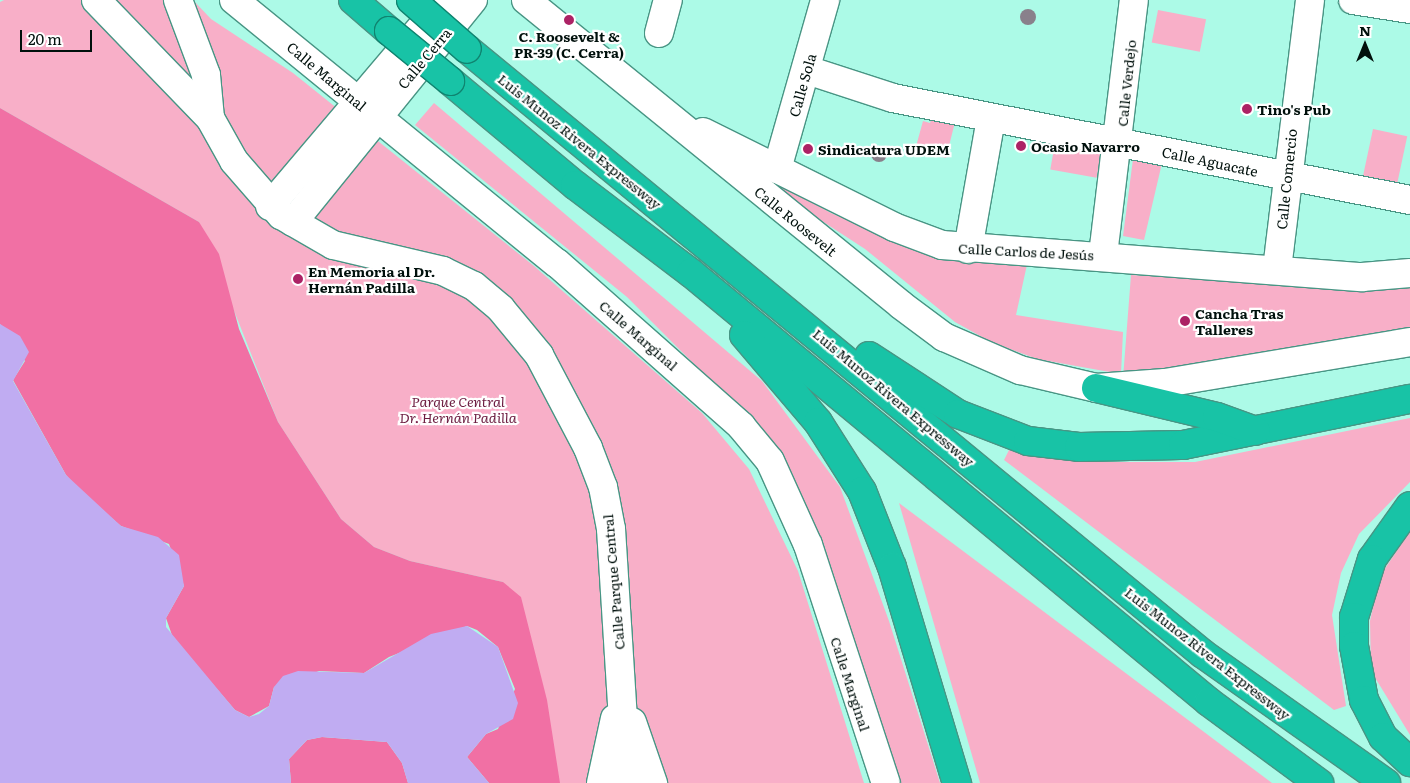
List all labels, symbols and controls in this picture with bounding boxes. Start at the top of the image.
marker: C. Roosevelt & PR-39 (C. Cerra) [563,14,575,26]
scale bar [22,20,95,52]
north arrow [1340,20,1390,70]
text: N [1359,20,1371,40]
street label: Calle Cerra [394,24,454,92]
text: 20 m [28,27,62,50]
place label: C. Roosevelt & PR-39 (C. Cerra) [514,28,624,60]
street label: Calle Marginal [284,38,370,114]
street label: Calle Verdejo [1113,39,1139,127]
street label: Calle Sola [785,51,819,119]
street label: Luis Munoz Rivera Expressway [495,70,665,212]
place label: Tino's Pub [1257,101,1331,117]
marker: Tino's Pub [1241,103,1253,115]
street label: Calle Comercio [1272,128,1300,230]
place label: Ocasio Navarro [1031,138,1140,154]
marker: Ocasio Navarro [1015,140,1027,152]
place label: Sindicatura UDEM [818,141,950,157]
marker: Sindicatura UDEM [802,143,814,155]
street label: Calle Aguacate [1160,143,1260,179]
street label: Calle Roosevelt [751,183,841,259]
street label: Calle Carlos de Jesús [958,239,1094,263]
place label: En Memoria al Dr. Hernán Padilla [308,263,435,296]
marker: En Memoria al Dr. Hernán Padilla [292,273,304,285]
street label: Calle Marginal [596,296,682,374]
place label: Cancha Tras Talleres [1195,305,1283,338]
marker: Cancha Tras Talleres [1179,315,1191,327]
street label: Luis Munoz Rivera Expressway [810,325,978,469]
park label: Parque Central Dr. Hernán Padilla [399,393,517,426]
street label: Calle Parque Central [599,514,627,650]
street label: Luis Munoz Rivera Expressway [1122,583,1294,723]
street label: Calle Marginal [828,635,874,733]

